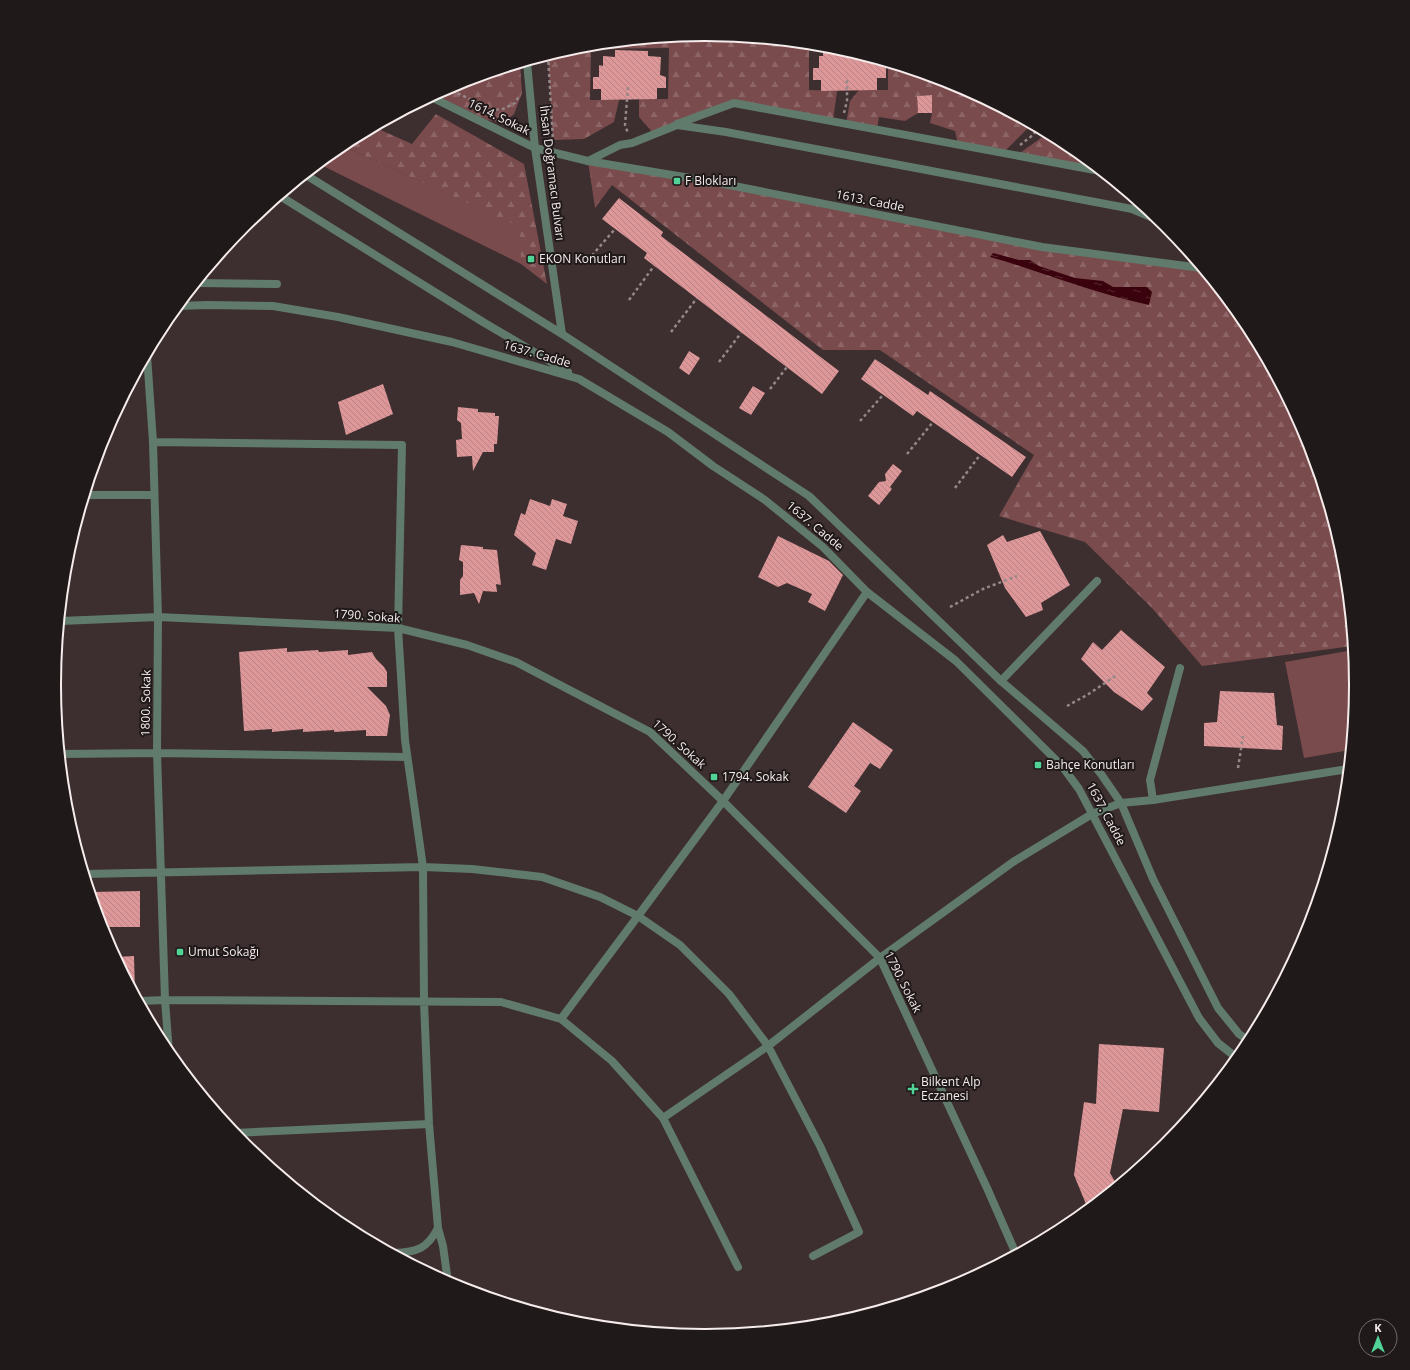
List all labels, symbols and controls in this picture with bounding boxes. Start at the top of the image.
street label: 1614. Sokak [465,94,534,139]
street label: İhsan Doğramacı Bulvarı [536,104,569,241]
place label: F Blokları [685,172,736,189]
marker: F Blokları [672,176,682,186]
street label: 1613. Cadde [834,186,906,216]
place label: EKON Konutları [539,250,626,267]
marker: EKON Konutları [526,254,536,264]
street label: 1637. Cadde [501,336,573,371]
street label: 1637. Cadde [783,497,848,555]
street label: 1790. Sokak [333,605,402,626]
street label: 1800. Sokak [136,669,155,737]
street label: 1790. Sokak [649,715,710,773]
place label: Bahçe Konutları [1046,756,1135,773]
marker: Bahçe Konutları [1033,760,1043,770]
place label: 1794. Sokak [722,768,789,785]
marker: 1794. Sokak [709,772,719,782]
street label: 1637. Cadde [1083,779,1130,849]
place label: Umut Sokağı [188,943,259,960]
marker: Umut Sokağı [175,947,185,957]
street label: 1790. Sokak [881,948,926,1016]
place label: Bilkent Alp Eczanesi [921,1073,981,1104]
marker: Bilkent Alp Eczanesi [908,1084,918,1094]
north arrow [1358,1318,1398,1358]
text: K [1374,1320,1382,1335]

